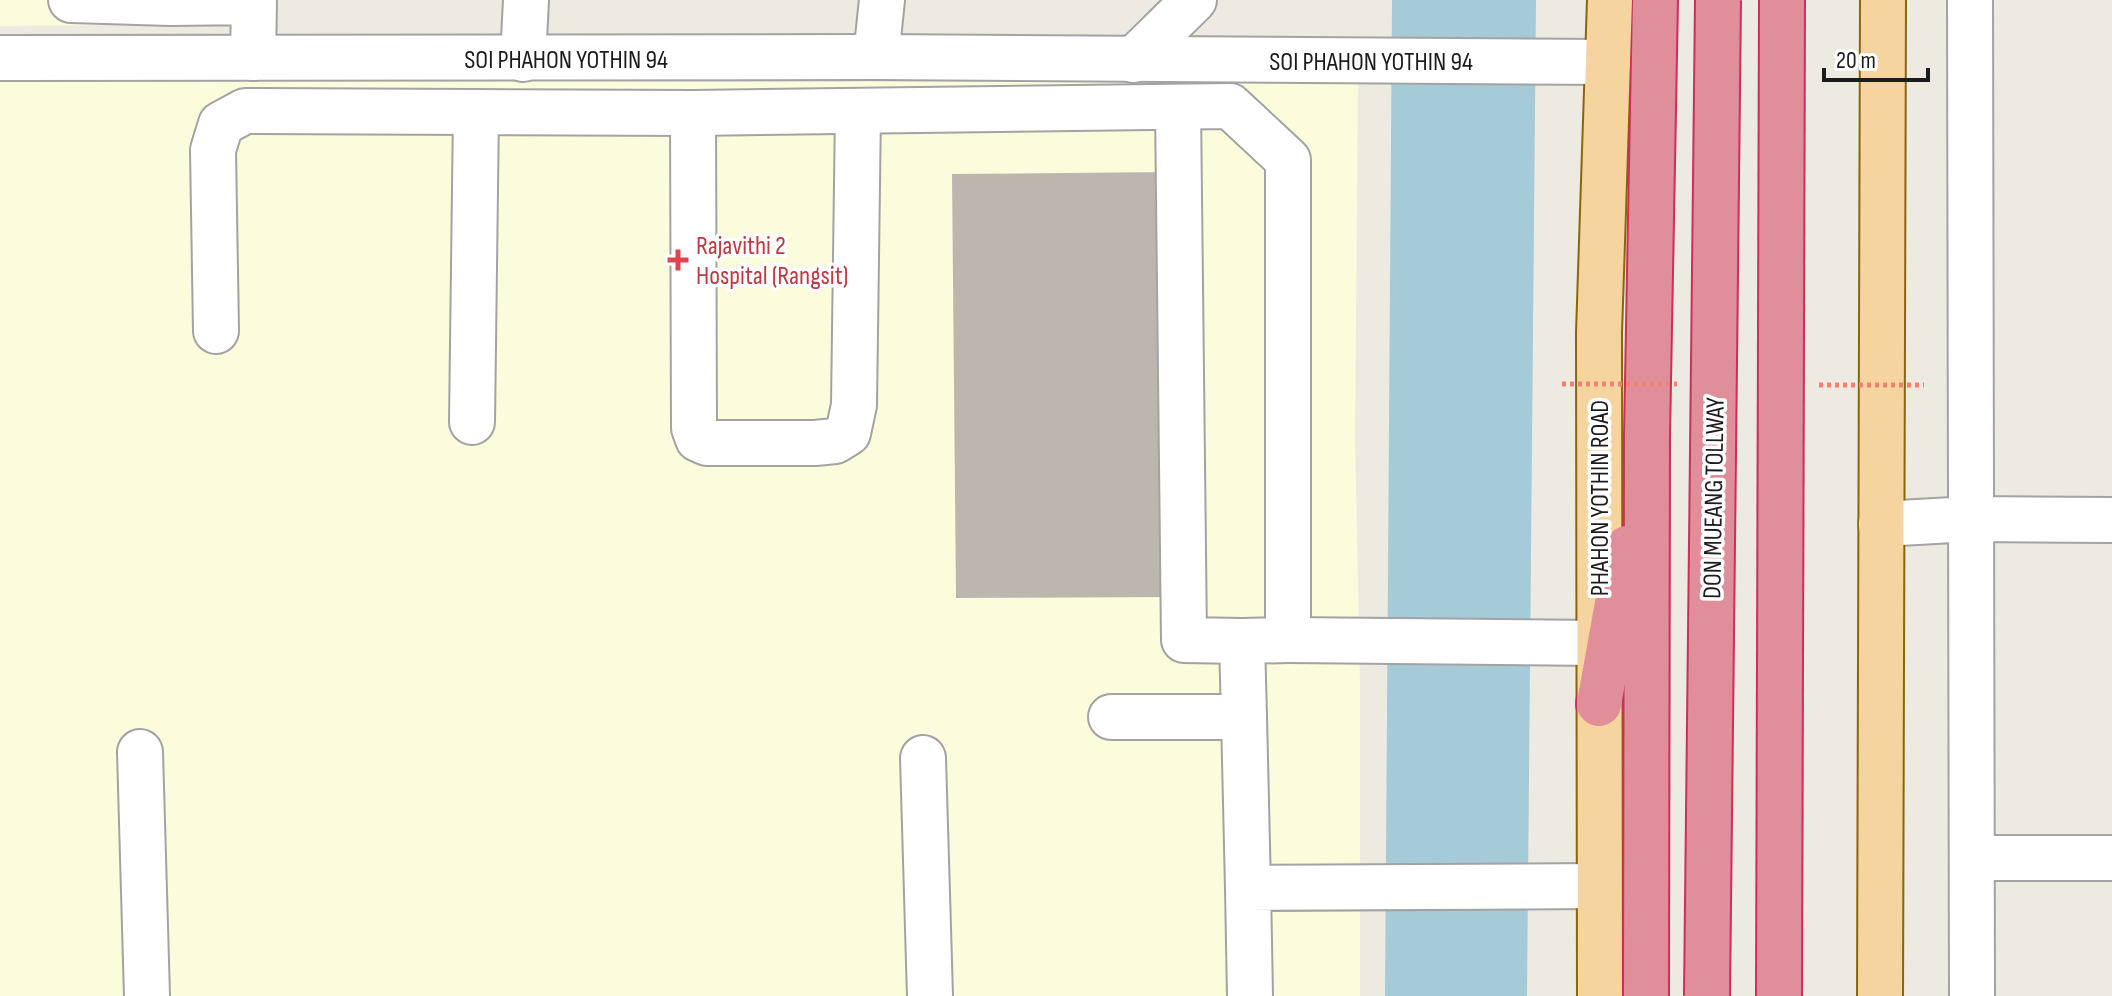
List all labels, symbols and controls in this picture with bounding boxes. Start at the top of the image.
scale bar [1824,32,1928,82]
street label: SOI PHAHON YOTHIN 94 [464,45,668,76]
text: 20 m [1836,46,1876,75]
street label: SOI PHAHON YOTHIN 94 [1269,47,1473,78]
place label: Rajavithi 2 Hospital (Rangsit) [696,231,848,292]
marker: Rajavithi 2 Hospital (Rangsit) [667,249,689,271]
street label: DON MUEANG TOLLWAY [1697,397,1732,599]
street label: PHAHON YOTHIN ROAD [1585,400,1616,596]

